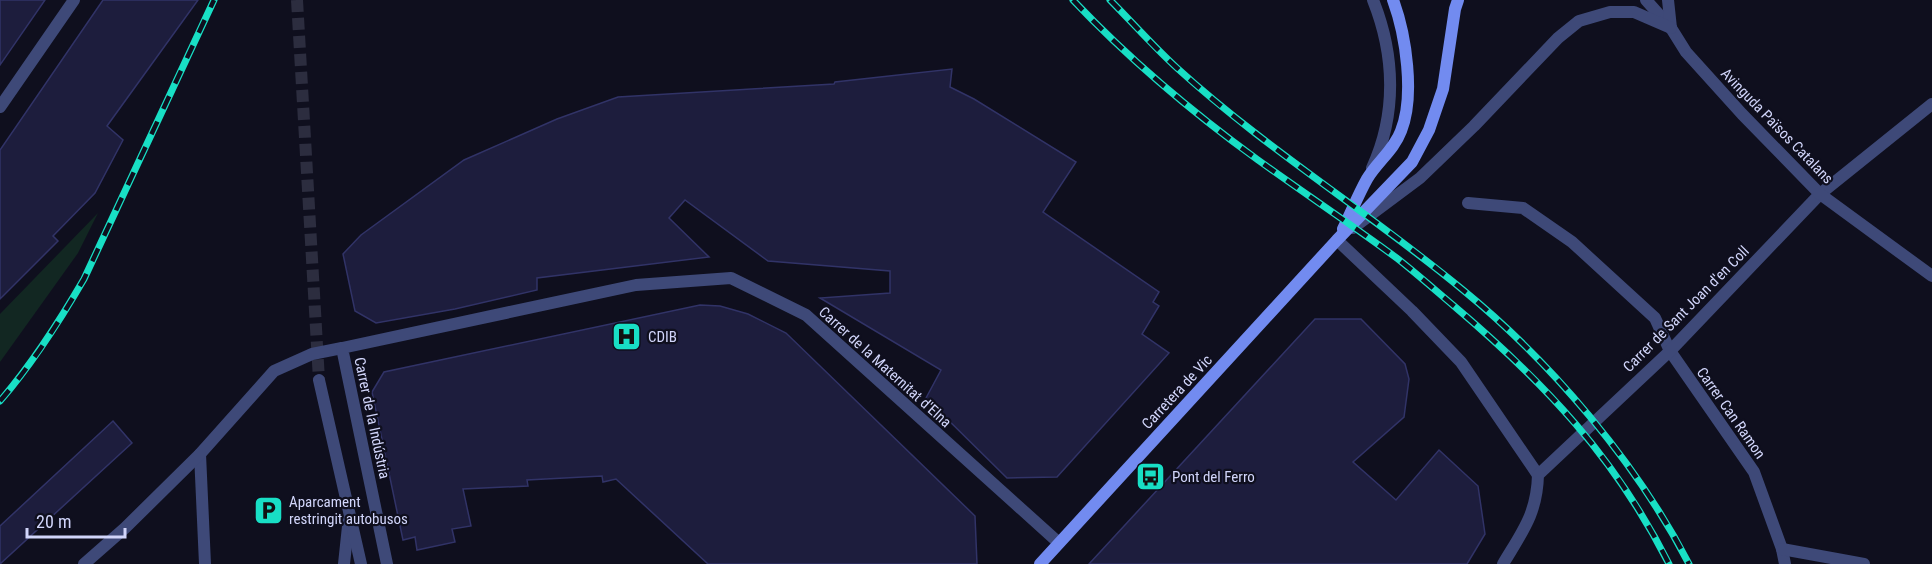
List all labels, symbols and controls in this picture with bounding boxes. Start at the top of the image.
street label: Avinguda Països Catalans [1717,64,1837,188]
street label: Carrer de Sant Joan d'en Coll [1619,242,1753,376]
street label: Carrer de la Maternitat d'Elna [815,303,955,431]
hospital icon: CDIB [611,321,643,353]
place label: CDIB [648,328,677,346]
street label: Carretera de Vic [1138,351,1216,433]
street label: Carrer de la Indústria [350,356,394,480]
street label: Carrer Can Ramon [1693,364,1769,462]
bus stop icon: Pont del Ferro [1135,461,1167,493]
place label: Pont del Ferro [1172,468,1255,486]
place label: Aparcament restringit autobusos [289,493,408,528]
parking icon: Aparcament restringit autobusos [252,495,284,527]
scale bar [27,501,124,539]
text: 20 m [36,511,71,532]

